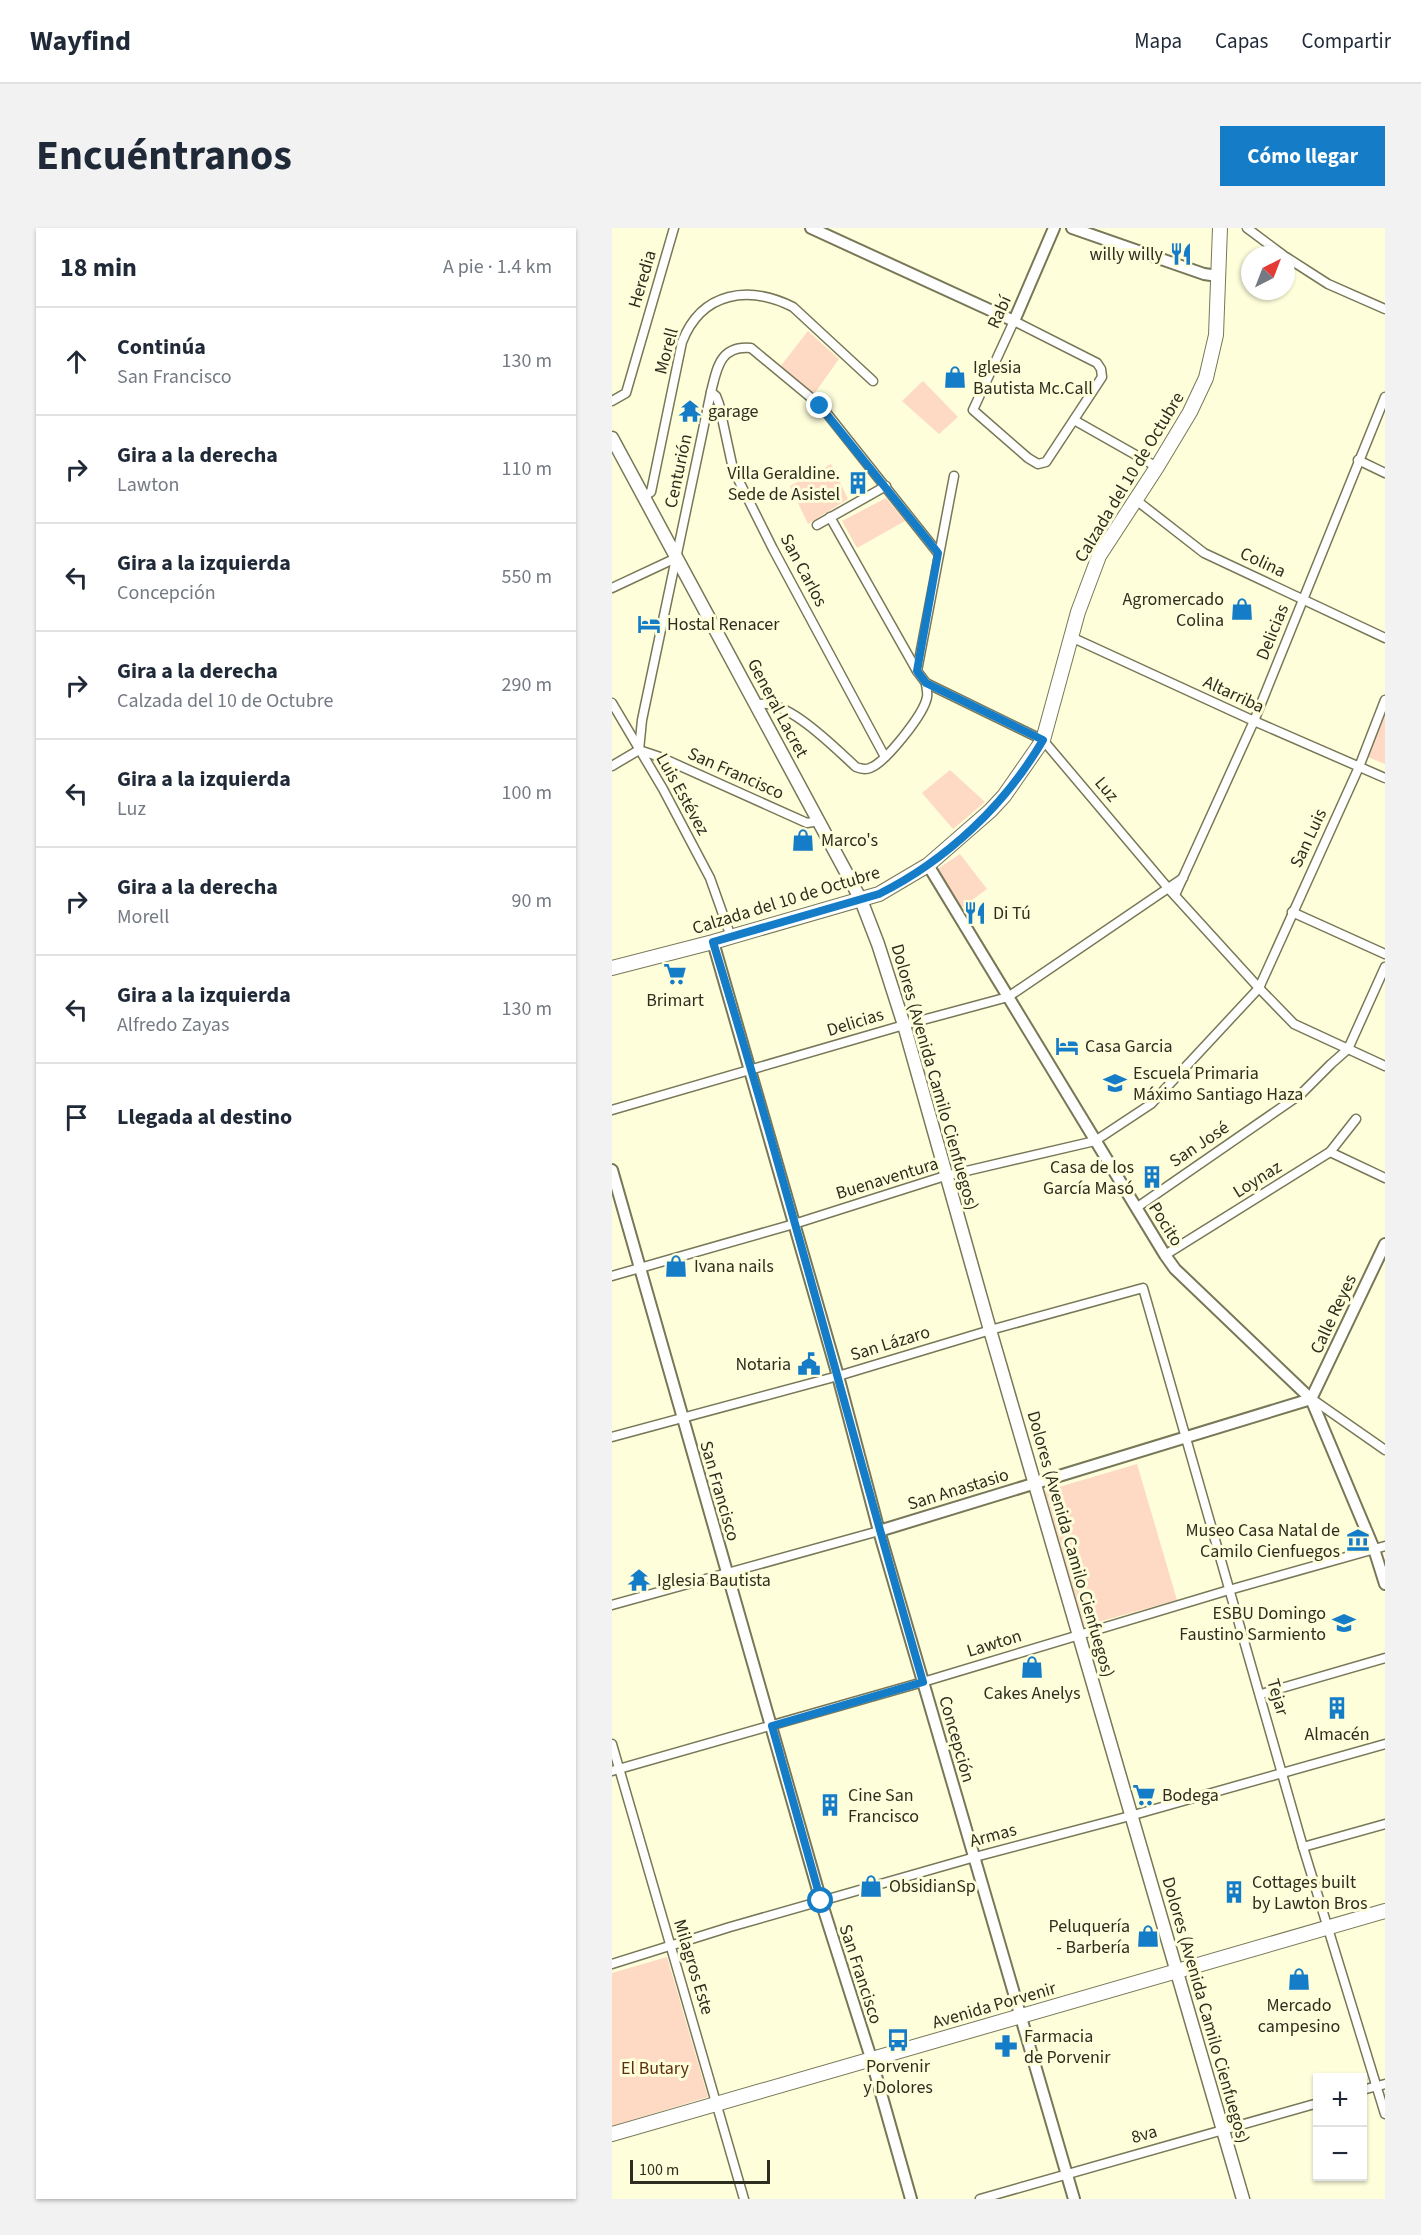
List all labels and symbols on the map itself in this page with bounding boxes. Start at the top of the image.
restaurant icon: willy willy [1168,241,1194,267]
place label: willy willy [1089,242,1164,267]
north arrow [1241,246,1295,300]
street label: Heredia [622,247,663,311]
street label: Rabí [981,291,1018,333]
street label: Morell [648,325,685,377]
place label: Iglesia Bautista Mc.Call [973,355,1093,401]
shop icon: Iglesia Bautista Mc.Call [942,364,968,390]
street label: Calzada del 10 de Octubre [1069,387,1190,567]
route end [806,392,832,418]
temple icon: garage [677,398,703,424]
place label: garage [708,399,759,424]
street label: Centurión [658,432,699,510]
place label: Villa Geraldine. Sede de Asistel [727,461,840,507]
building icon: Villa Geraldine. Sede de Asistel [845,470,871,496]
street label: San Carlos [774,529,833,611]
street label: Colina [1236,541,1290,584]
place label: Agromercado Colina [1123,587,1224,633]
shop icon: Agromercado Colina [1229,596,1255,622]
street label: Delicias [1250,600,1295,664]
hotel icon: Hostal Renacer [636,611,662,637]
place label: Hostal Renacer [667,612,780,637]
street label: General Lacret [741,654,814,762]
street label: Altarriba [1199,669,1268,719]
street label: San Francisco [684,741,788,806]
street label: Luis Estévez [650,749,716,840]
street label: Luz [1089,771,1125,808]
street label: San Luis [1284,805,1333,872]
shop icon: Marco's [790,827,816,853]
place label: Marco's [821,828,878,853]
street label: Calzada del 10 de Octubre [689,860,883,941]
restaurant icon: Di Tú [962,900,988,926]
place label: Di Tú [993,901,1031,926]
street label: Dolores (Avenida Camilo Cienfuegos) [884,941,985,1213]
supermarket icon: Brimart [662,961,688,987]
place label: Brimart [646,988,704,1013]
street label: Delicias [824,1002,887,1043]
hotel icon: Casa Garcia [1054,1033,1080,1059]
place label: Casa Garcia [1085,1034,1173,1059]
place label: Escuela Primaria Máximo Santiago Haza [1133,1061,1303,1107]
school or university icon: Escuela Primaria Máximo Santiago Haza [1102,1070,1128,1096]
street label: San José [1165,1115,1234,1173]
street label: Buenaventura [833,1151,942,1206]
place label: Casa de los García Masó [1043,1155,1134,1201]
street label: Loynaz [1228,1155,1287,1204]
building icon: Casa de los García Masó [1139,1164,1165,1190]
street label: Pocito [1142,1197,1189,1251]
shop icon: Ivana nails [663,1253,689,1279]
place label: Ivana nails [694,1254,774,1279]
street label: Calle Reyes [1304,1270,1363,1358]
street label: San Lázaro [847,1320,933,1367]
public building icon: Notaria [796,1351,822,1377]
place label: Notaria [735,1352,791,1377]
street label: Dolores (Avenida Camilo Cienfuegos) [1020,1408,1121,1680]
street label: San Francisco [693,1438,746,1544]
street label: San Anastasio [905,1462,1012,1517]
place label: Museo Casa Natal de Camilo Cienfuegos [1185,1518,1340,1564]
museum icon: Museo Casa Natal de Camilo Cienfuegos [1345,1527,1371,1553]
temple icon: Iglesia Bautista [626,1567,652,1593]
place label: Iglesia Bautista [657,1568,771,1593]
place label: ESBU Domingo Faustino Sarmiento [1179,1601,1326,1647]
school or university icon: ESBU Domingo Faustino Sarmiento [1331,1610,1357,1636]
street label: Lawton [964,1623,1025,1664]
shop icon: Cakes Anelys [1019,1654,1045,1680]
street label: Tejar [1260,1676,1295,1719]
place label: Cakes Anelys [983,1681,1081,1706]
street label: Concepción [932,1693,981,1785]
building icon: Almacén [1324,1695,1350,1721]
place label: Almacén [1305,1722,1369,1747]
supermarket icon: Bodega [1131,1782,1157,1808]
place label: Cine San Francisco [848,1783,919,1829]
place label: Bodega [1162,1783,1219,1808]
building icon: Cine San Francisco [817,1792,843,1818]
street label: Armas [967,1817,1019,1854]
place label: Cottages built by Lawton Bros [1252,1870,1368,1916]
shop icon: ObsidianSp [858,1873,884,1899]
place label: ObsidianSp [889,1874,976,1899]
street label: Dolores (Avenida Camilo Cienfuegos) [1155,1874,1256,2146]
building icon: Cottages built by Lawton Bros [1221,1879,1247,1905]
route start [807,1887,833,1913]
place label: Peluquería - Barbería [1048,1914,1130,1960]
street label: Milagros Este [667,1916,720,2018]
street label: San Francisco [833,1921,888,2027]
shop icon: Peluquería - Barbería [1135,1923,1161,1949]
shop icon: Mercado campesino [1286,1966,1312,1992]
street label: Avenida Porvenir [929,1976,1060,2035]
place label: Mercado campesino [1258,1993,1340,2039]
place label: Farmacia de Porvenir [1024,2024,1111,2070]
bus stop icon: Porvenir y Dolores [885,2027,911,2053]
pharmacy icon: Farmacia de Porvenir [993,2033,1019,2059]
place label: Porvenir y Dolores [863,2054,933,2100]
park label: El Butary [621,2056,690,2081]
street label: 8va [1128,2119,1160,2150]
scale bar [630,2157,770,2184]

